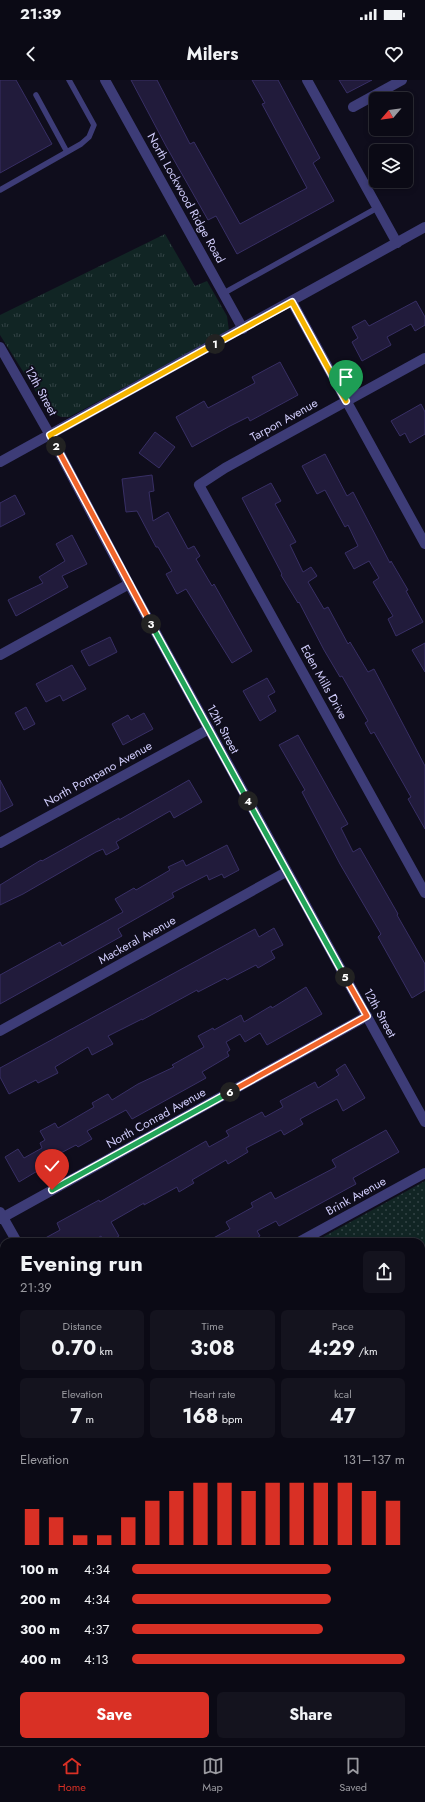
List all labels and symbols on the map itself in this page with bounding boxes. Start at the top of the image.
north arrow [369,92,413,136]
street label: North Lockwood Ridge Road [143,130,229,266]
pin: 1 [205,334,225,354]
pin [329,360,363,401]
street label: 12th Street [20,363,62,419]
street label: Tarpon Avenue [247,394,321,446]
pin: 2 [46,436,66,456]
pin: 3 [141,614,161,634]
street label: Eden Mills Drive [296,641,352,723]
street label: 12th Street [202,701,244,757]
street label: North Pompano Avenue [41,737,155,811]
pin: 4 [238,791,258,811]
street label: Mackeral Avenue [95,911,179,969]
pin: 5 [335,967,355,987]
street label: 12th Street [359,985,401,1041]
pin: 6 [220,1082,240,1102]
street label: North Conrad Avenue [103,1083,209,1153]
pin [35,1149,69,1190]
street label: Brink Avenue [323,1172,389,1220]

